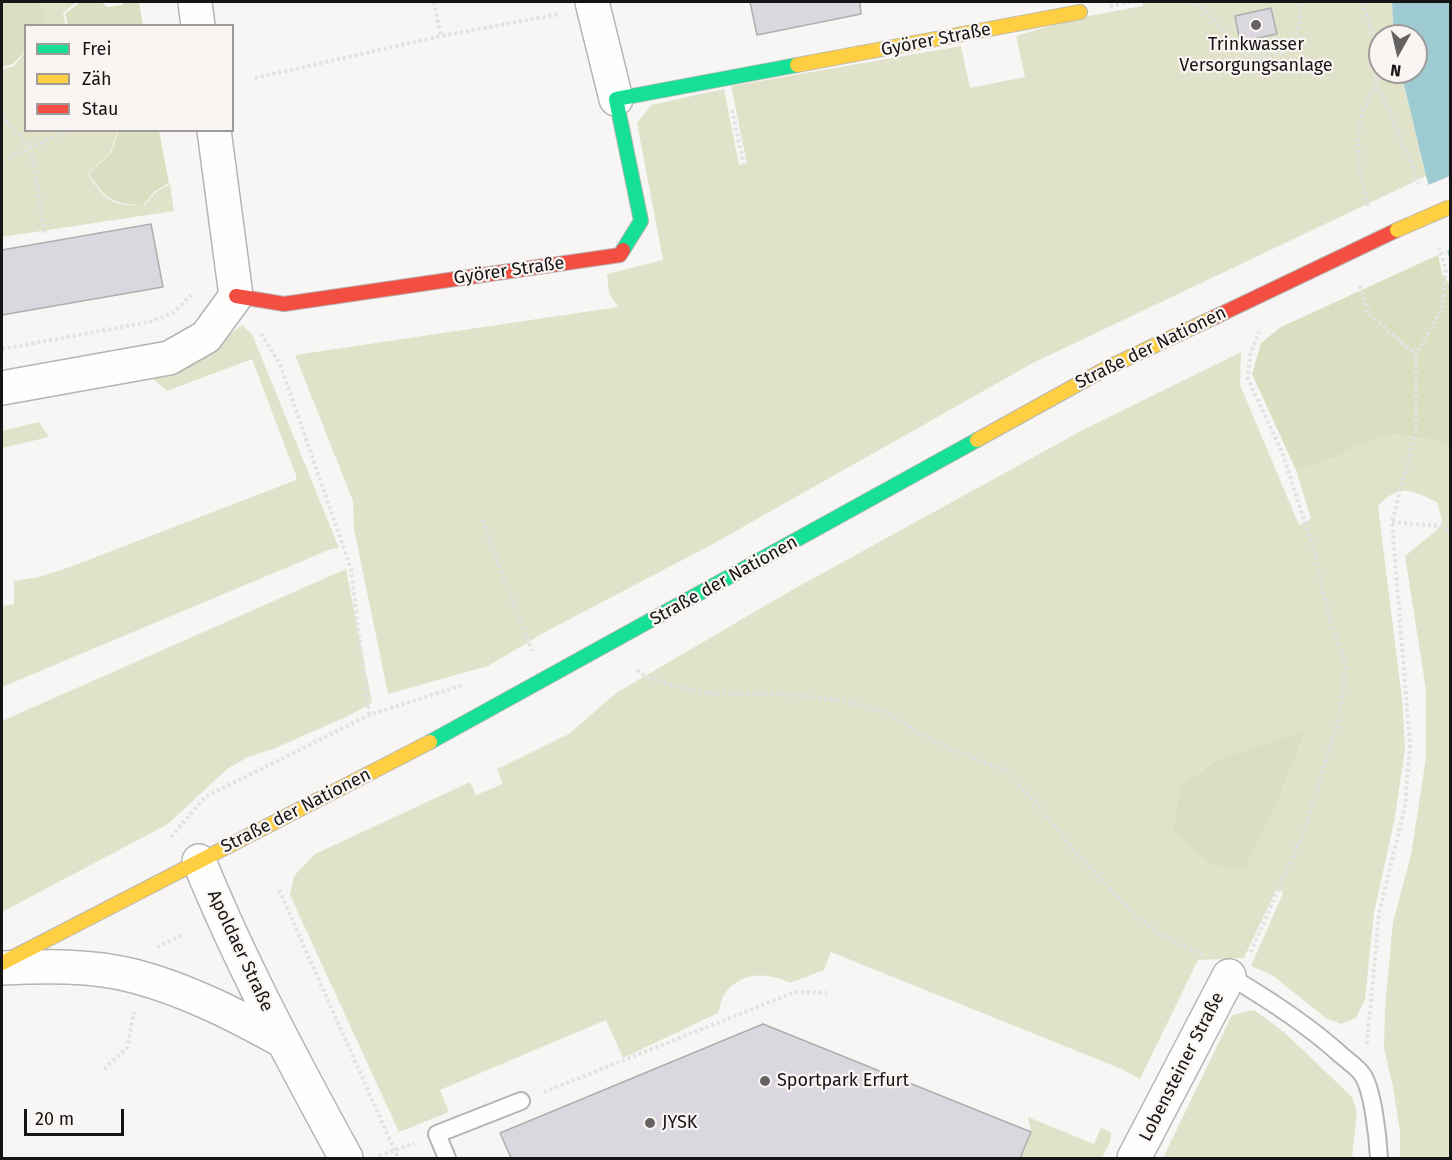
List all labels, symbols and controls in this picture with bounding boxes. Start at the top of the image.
marker: Trinkwasser Versorgungsanlage [1249,18,1263,32]
street label: Györer Straße [879,19,993,61]
legend [24,24,234,132]
north arrow [1368,24,1428,84]
place label: Trinkwasser Versorgungsanlage [1179,34,1333,76]
text: Frei [82,38,112,60]
text: N [1389,60,1402,80]
text: Zäh [82,68,111,90]
text: Stau [82,98,118,120]
street label: Györer Straße [452,253,566,289]
street label: Straße der Nationen [1072,302,1230,394]
street label: Straße der Nationen [647,532,801,630]
street label: Straße der Nationen [218,764,374,858]
street label: Apoldaer Straße [202,887,278,1015]
street label: Lobensteiner Straße [1135,989,1229,1145]
place label: Sportpark Erfurt [777,1070,909,1092]
marker: Sportpark Erfurt [758,1074,772,1088]
scale bar [27,1097,128,1135]
text: 20 m [35,1108,74,1130]
place label: JYSK [662,1112,697,1134]
marker: JYSK [643,1116,657,1130]

